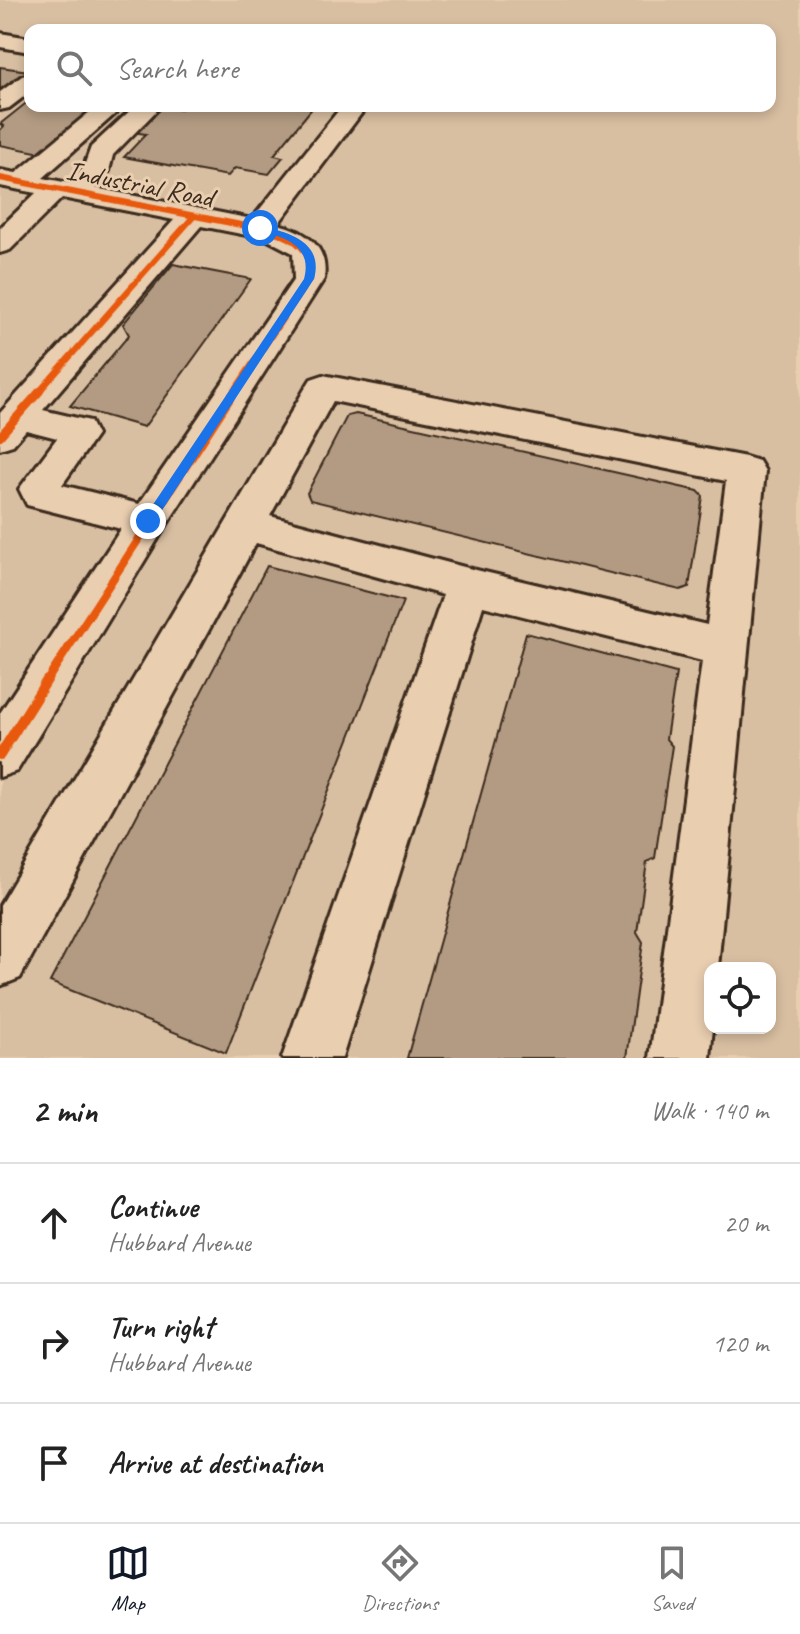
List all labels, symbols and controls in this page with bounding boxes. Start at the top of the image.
search box [24,24,776,112]
icon: search [52,46,96,90]
text: Search here [116,49,238,87]
street label: Industrial Road [63,152,220,216]
route start [242,210,278,246]
route end [130,503,166,539]
map controls [704,962,776,1034]
button: locate [704,962,776,1034]
text: 2 min [32,1089,97,1132]
text: Walk · 140 m [651,1094,768,1127]
text: Continue [108,1188,198,1226]
icon: ahead [32,1201,76,1245]
text: 20 m [724,1207,768,1240]
text: Hubbard Avenue [108,1226,251,1259]
text: Turn right [108,1308,213,1346]
icon: right [32,1321,76,1365]
text: 120 m [712,1327,768,1360]
text: Hubbard Avenue [108,1346,251,1379]
icon: arrive [32,1441,76,1485]
text: Arrive at destination [108,1444,323,1482]
tab: Map [106,1541,150,1617]
tab: Directions [362,1541,438,1617]
tab: Saved [650,1541,694,1617]

